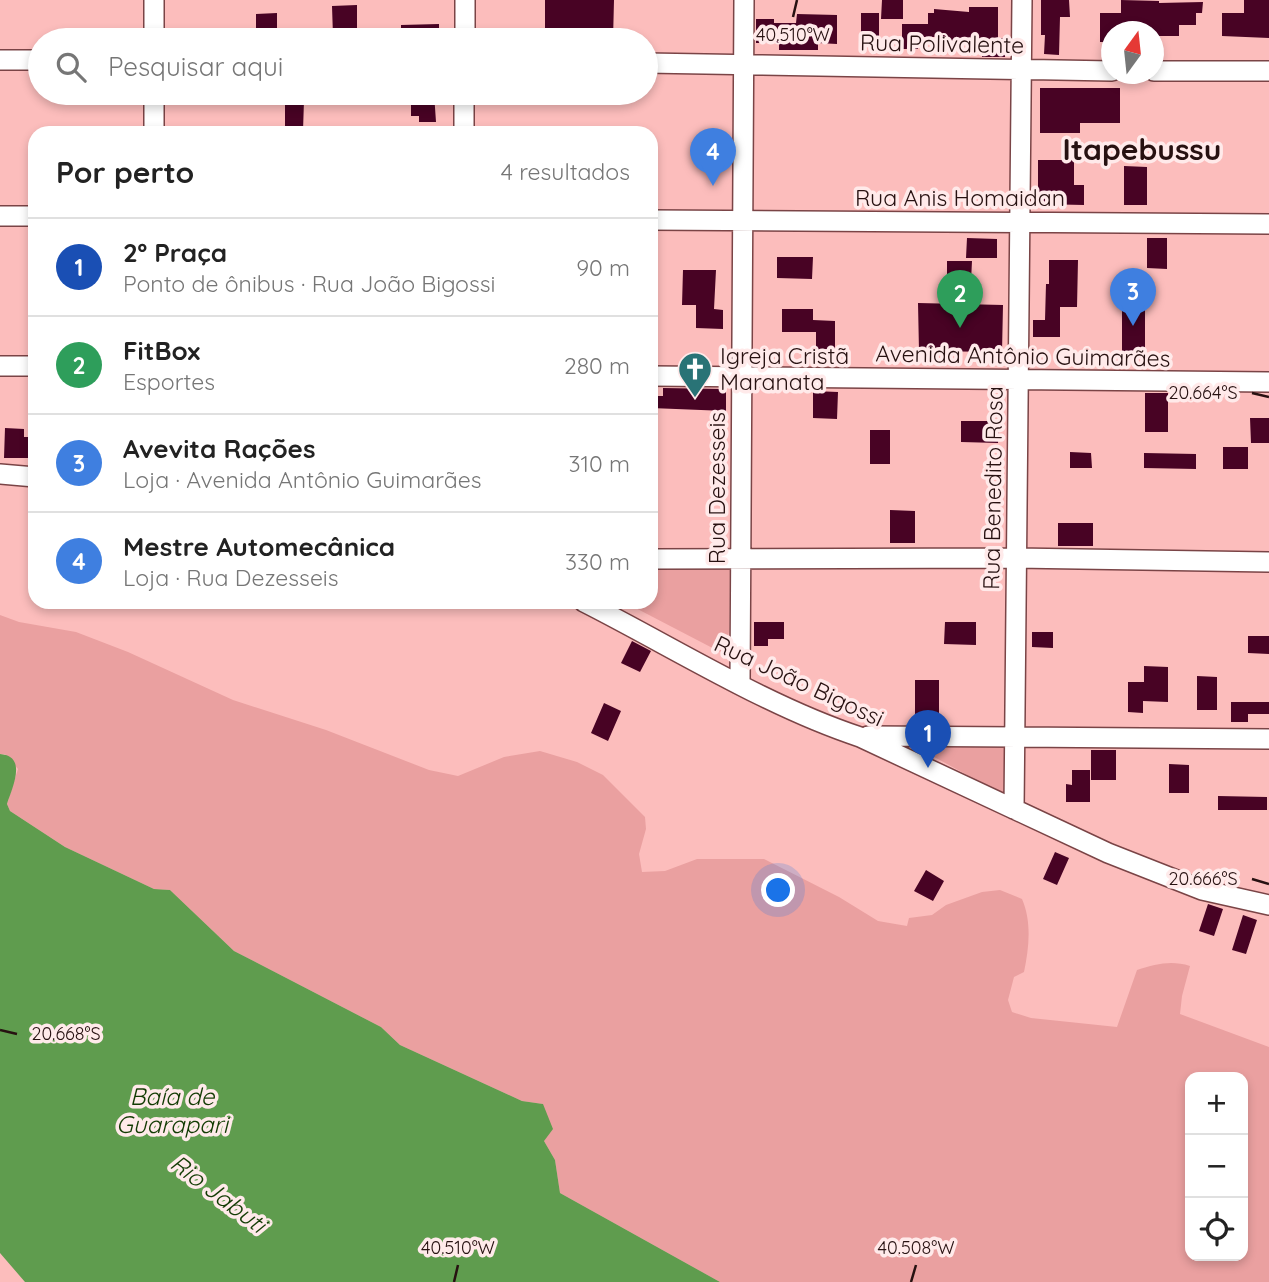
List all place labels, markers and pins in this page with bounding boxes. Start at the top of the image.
pin: 4 [690,128,736,186]
pin: 3 [1110,268,1156,326]
pin: 2 [937,270,983,328]
place label: Igreja Cristã Maranata [720,341,849,396]
church icon: Igreja Cristã Maranata [676,350,714,399]
pin: 1 [905,710,951,768]

